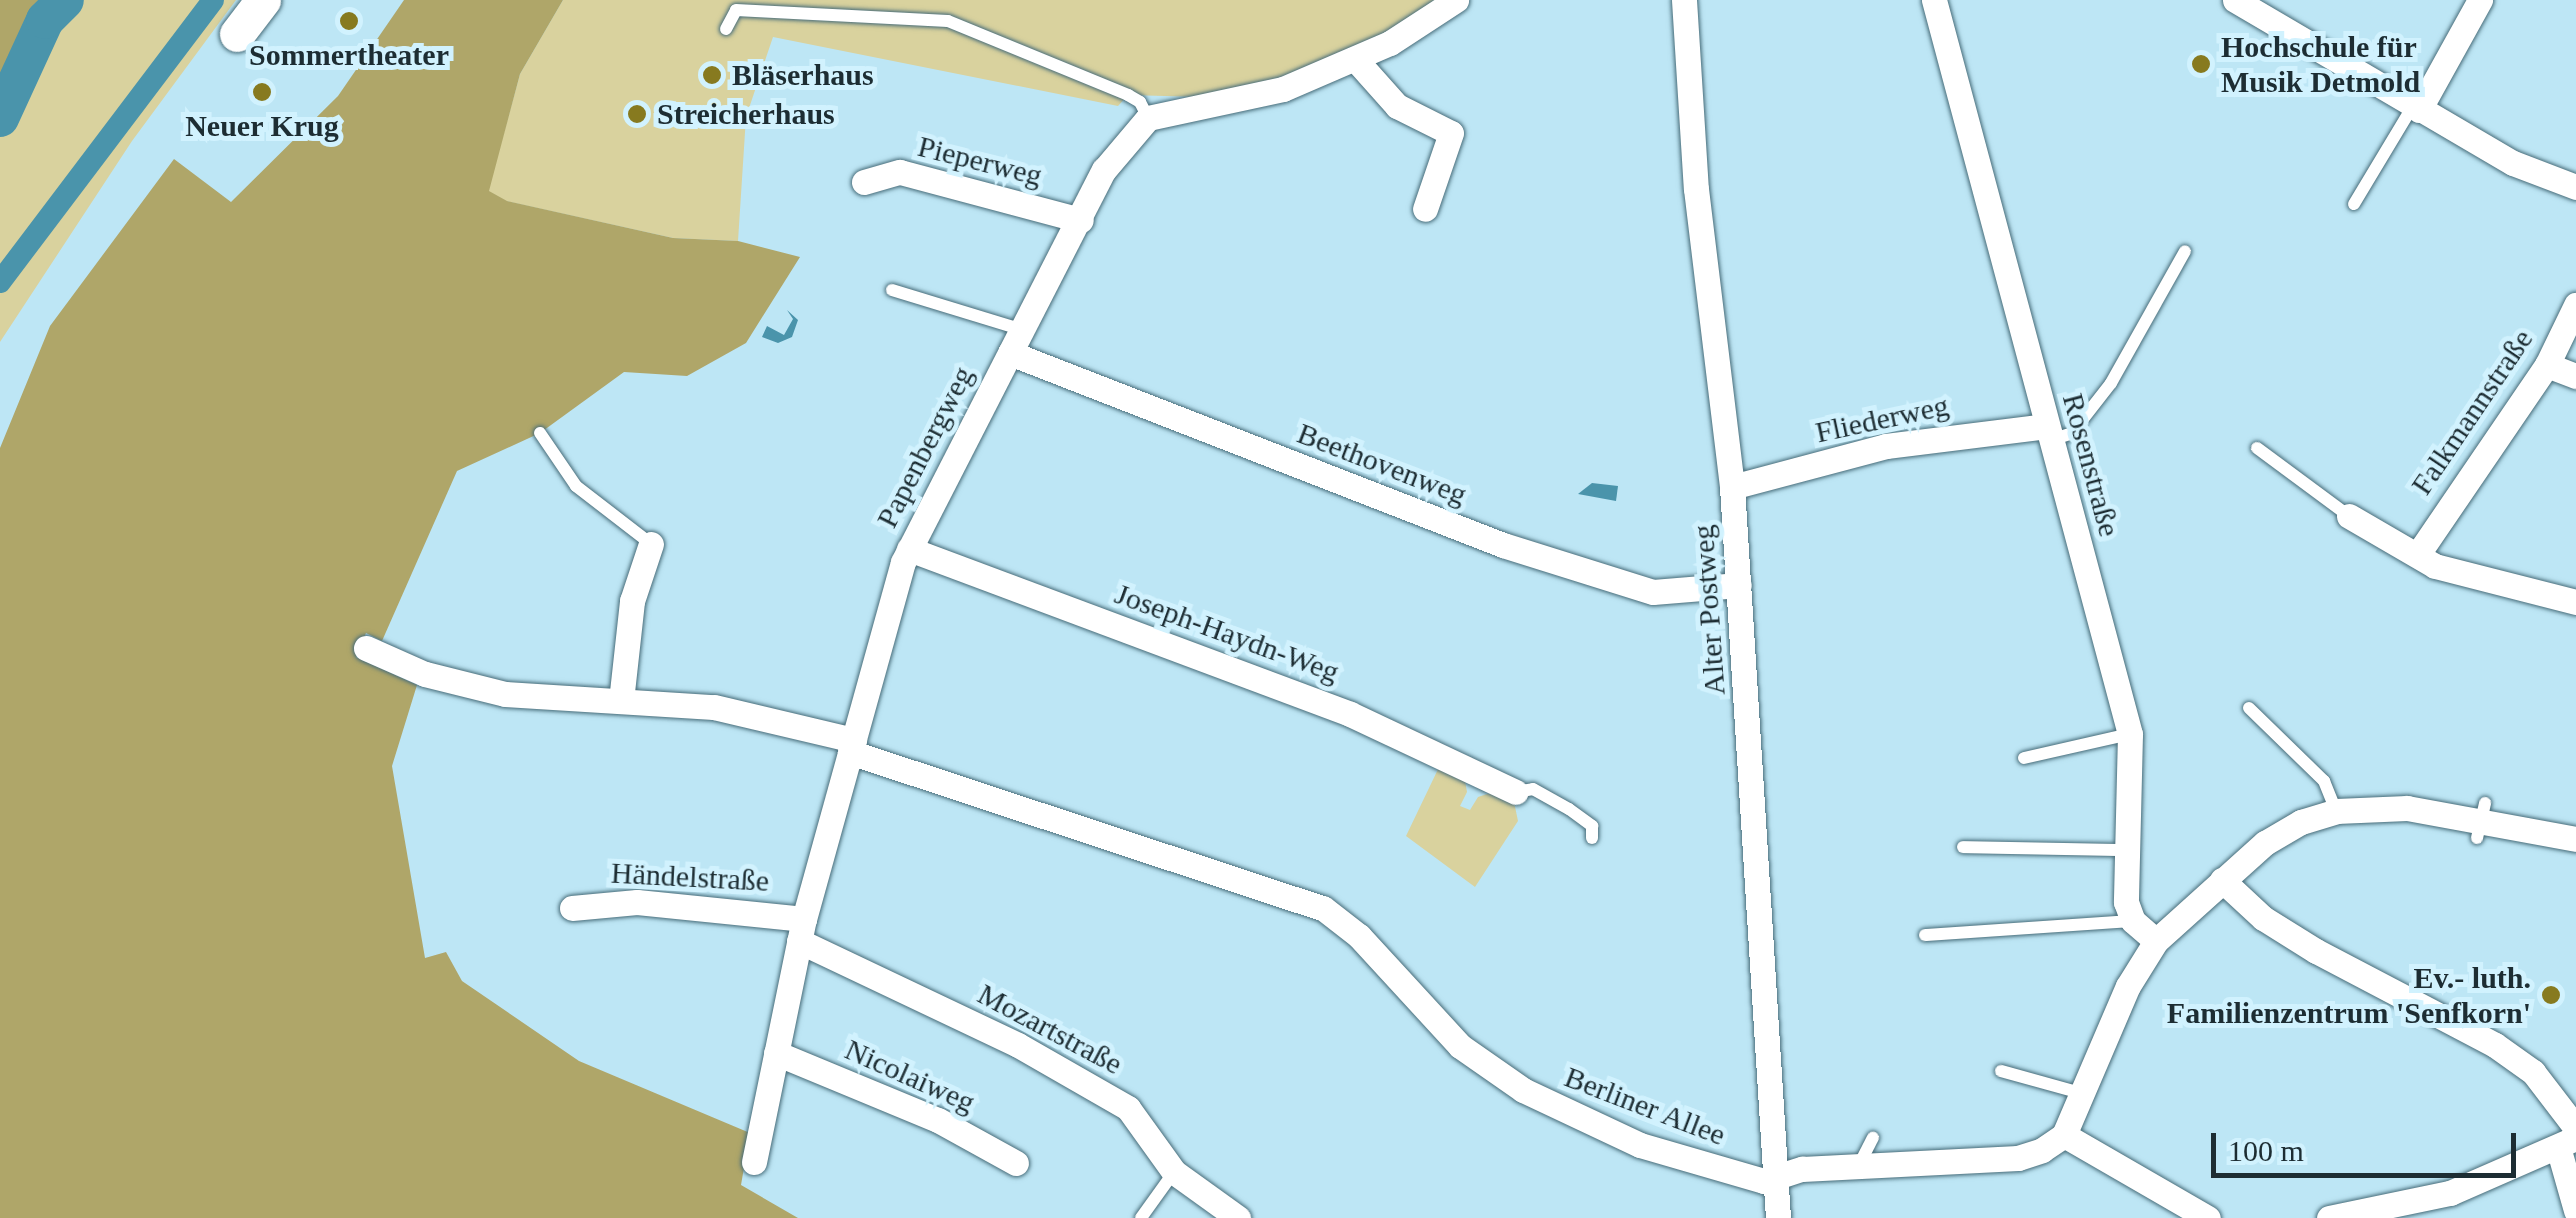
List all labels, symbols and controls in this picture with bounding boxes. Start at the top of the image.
marker: Sommertheater [338,10,360,32]
place label: Hochschule für Musik Detmold [2221,29,2420,100]
place label: Sommertheater [249,37,449,73]
marker: Hochschule für Musik Detmold [2190,53,2212,75]
place label: Bläserhaus [732,57,874,93]
marker: Bläserhaus [701,64,723,86]
marker: Neuer Krug [251,81,273,103]
place label: Streicherhaus [657,96,835,132]
marker: Streicherhaus [626,103,648,125]
place label: Neuer Krug [185,108,339,144]
street label: Pieperweg [914,128,1046,194]
street label: Falkmannstraße [2404,323,2540,501]
street label: Papenbergweg [869,360,981,534]
street label: Fliederweg [1812,387,1952,451]
street label: Rosenstraße [2055,390,2127,540]
street label: Beethovenweg [1292,415,1472,513]
street label: Alter Postweg [1685,524,1733,696]
street label: Joseph-Haydn-Weg [1110,576,1344,690]
street label: Händelstraße [610,855,770,899]
place label: Ev.- luth. Familienzentrum 'Senfkorn' [2167,960,2531,1030]
street label: Mozartstraße [972,976,1128,1082]
marker: Ev.- luth. Familienzentrum 'Senfkorn' [2540,984,2562,1006]
street label: Nicolaiweg [840,1031,980,1121]
street label: Berliner Allee [1559,1059,1731,1153]
scale bar [2216,1113,2521,1175]
text: 100 m [2228,1134,2304,1167]

